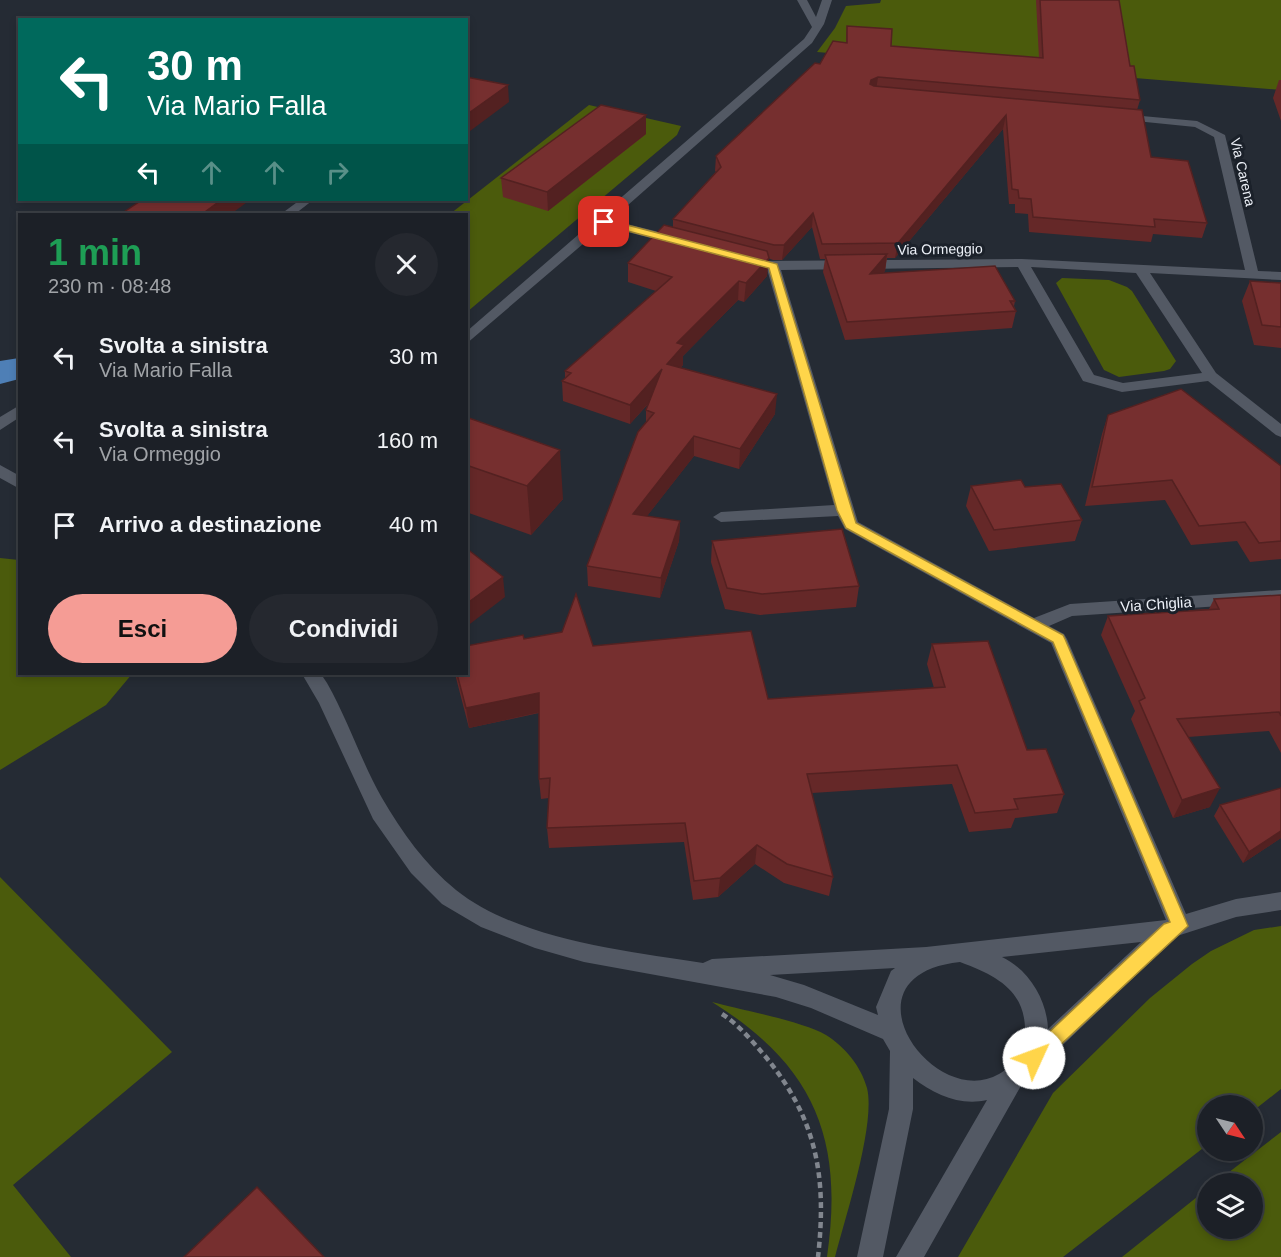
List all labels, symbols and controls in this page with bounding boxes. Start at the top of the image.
icon: left [48,42,126,120]
text: 30 m [147,42,243,89]
text: Via Mario Falla [147,91,327,121]
street label: Via Carena [1227,136,1259,208]
icon: left [132,156,165,189]
icon: ahead [195,156,228,189]
icon: ahead [258,156,291,189]
icon: right [321,156,354,189]
pin [578,196,629,247]
icon: arrive [587,205,620,238]
text: 1 min [48,232,142,273]
button: close [375,233,438,296]
street label: Via Ormeggio [897,240,983,258]
text: 230 m · 08:48 [48,275,171,297]
text: Svolta a sinistra [99,333,268,358]
icon: left [48,341,81,374]
text: 30 m [389,344,438,369]
text: Via Mario Falla [99,359,232,381]
text: Svolta a sinistra [99,417,268,442]
icon: left [48,425,81,458]
text: 160 m [377,428,438,453]
text: Via Ormeggio [99,443,221,465]
icon: arrive [48,509,81,542]
text: Arrivo a destinazione [99,512,322,537]
text: 40 m [389,512,438,537]
street label: Via Chiglia [1120,593,1193,615]
button: Esci [48,594,237,663]
button: Condividi [249,594,438,663]
position arrow [1002,1026,1066,1090]
north arrow [1197,1095,1263,1161]
map controls [1197,1095,1263,1239]
button: layers [1197,1173,1263,1239]

